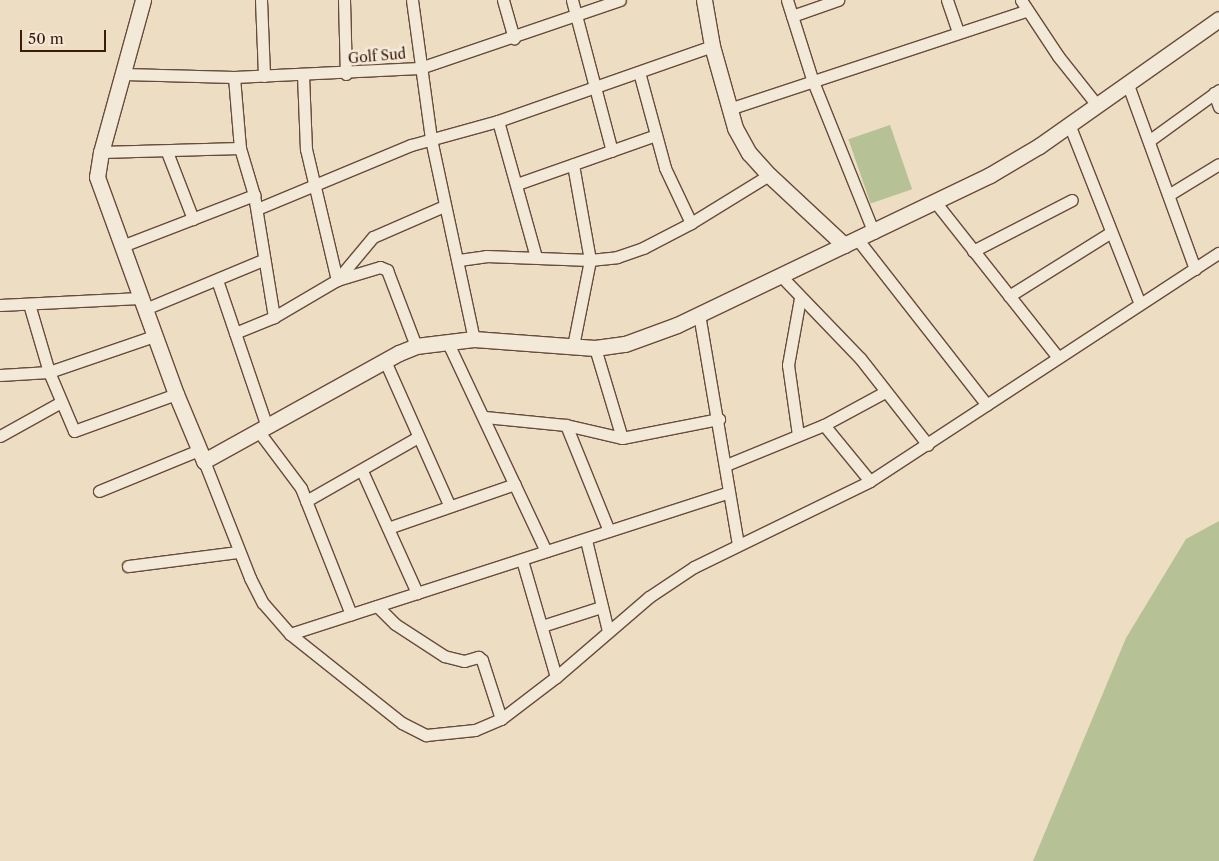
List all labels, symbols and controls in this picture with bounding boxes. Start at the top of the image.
scale bar [22,20,109,52]
text: 50 m [28,29,64,48]
street label: Golf Sud [347,45,407,67]

